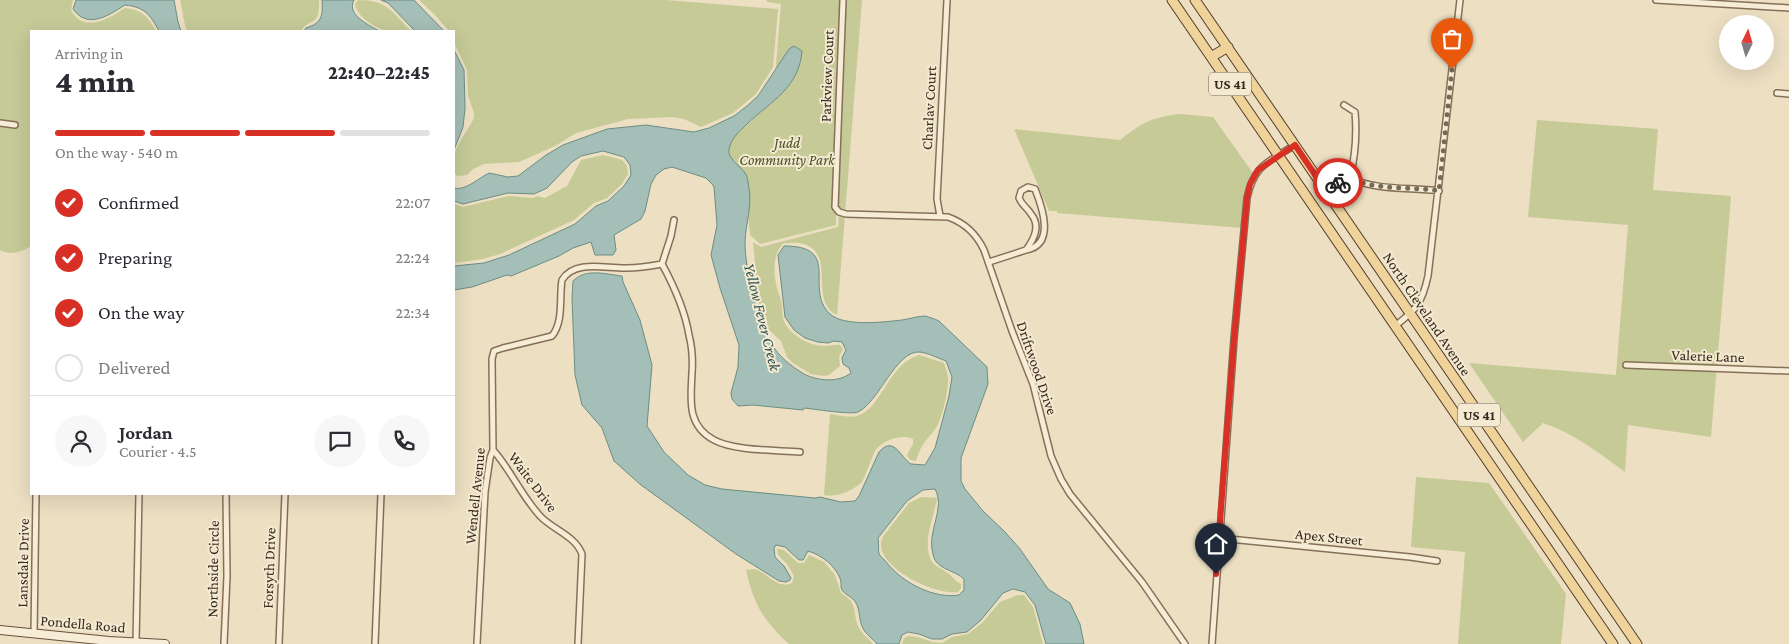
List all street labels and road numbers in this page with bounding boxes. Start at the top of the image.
street label: Parkview Court [817,29,837,122]
street label: Charlav Court [919,65,939,150]
road number: US 41 [1209,72,1251,96]
street label: North Cleveland Avenue [1380,249,1474,379]
street label: Driftwood Drive [1014,319,1061,417]
street label: Valerie Lane [1671,347,1745,365]
road number: US 41 [1458,404,1500,426]
street label: Wendell Avenue [462,446,488,545]
street label: Waite Drive [505,449,561,515]
street label: Lansdale Drive [14,518,32,608]
street label: Northside Circle [204,520,222,618]
street label: Apex Street [1294,525,1365,550]
street label: Forsyth Drive [260,527,279,609]
street label: Pondella Road [40,612,126,636]

